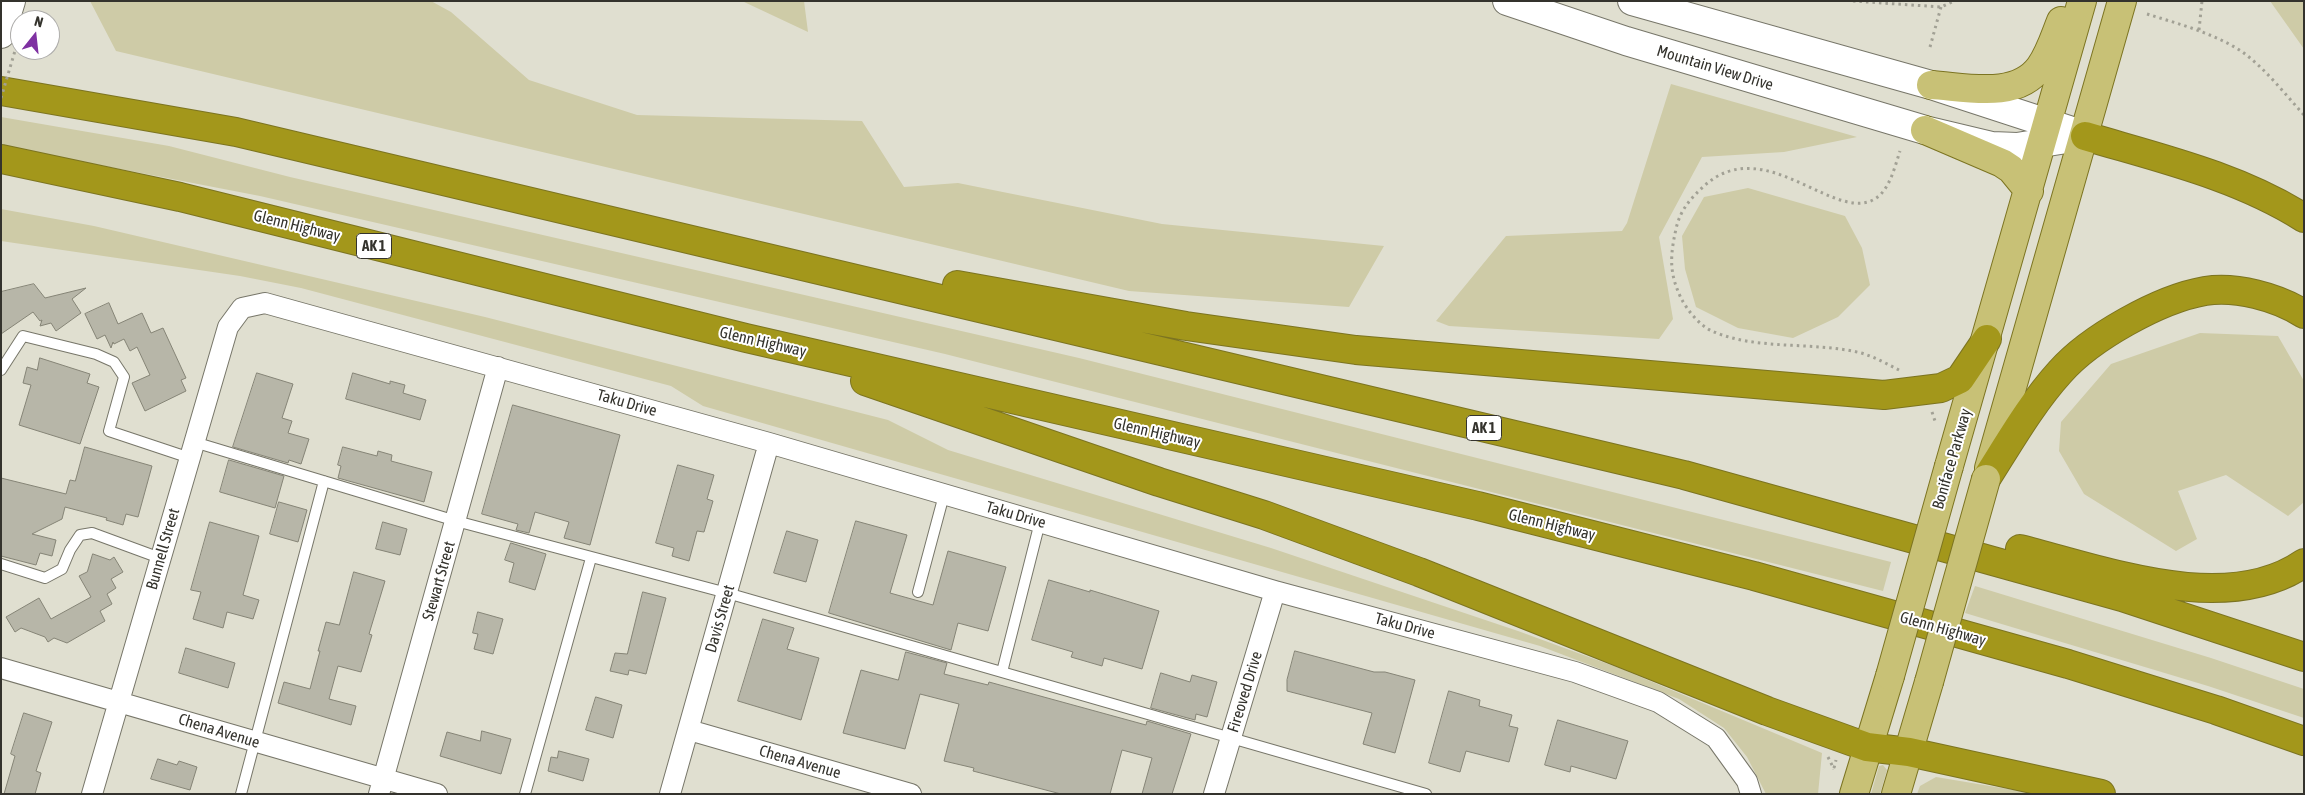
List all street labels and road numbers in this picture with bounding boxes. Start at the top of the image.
street label: Mountain View Drive [1654,41,1776,95]
street label: Glenn Highway [252,206,342,246]
road number: AK 1 [356,234,392,258]
street label: Glenn Highway [718,323,808,361]
street label: Taku Drive [595,385,659,421]
street label: Boniface Parkway [1928,406,1976,512]
street label: Glenn Highway [1112,414,1202,452]
road number: AK 1 [1466,416,1502,440]
street label: Taku Drive [984,497,1048,533]
street label: Glenn Highway [1507,505,1597,545]
street label: Bunnell Street [142,506,184,592]
street label: Stewart Street [419,539,459,623]
street label: Davis Street [701,583,739,655]
street label: Glenn Highway [1898,608,1988,650]
street label: Taku Drive [1373,609,1437,643]
street label: Fireoved Drive [1224,649,1266,735]
street label: Chena Avenue [176,710,262,752]
street label: Chena Avenue [757,741,843,783]

